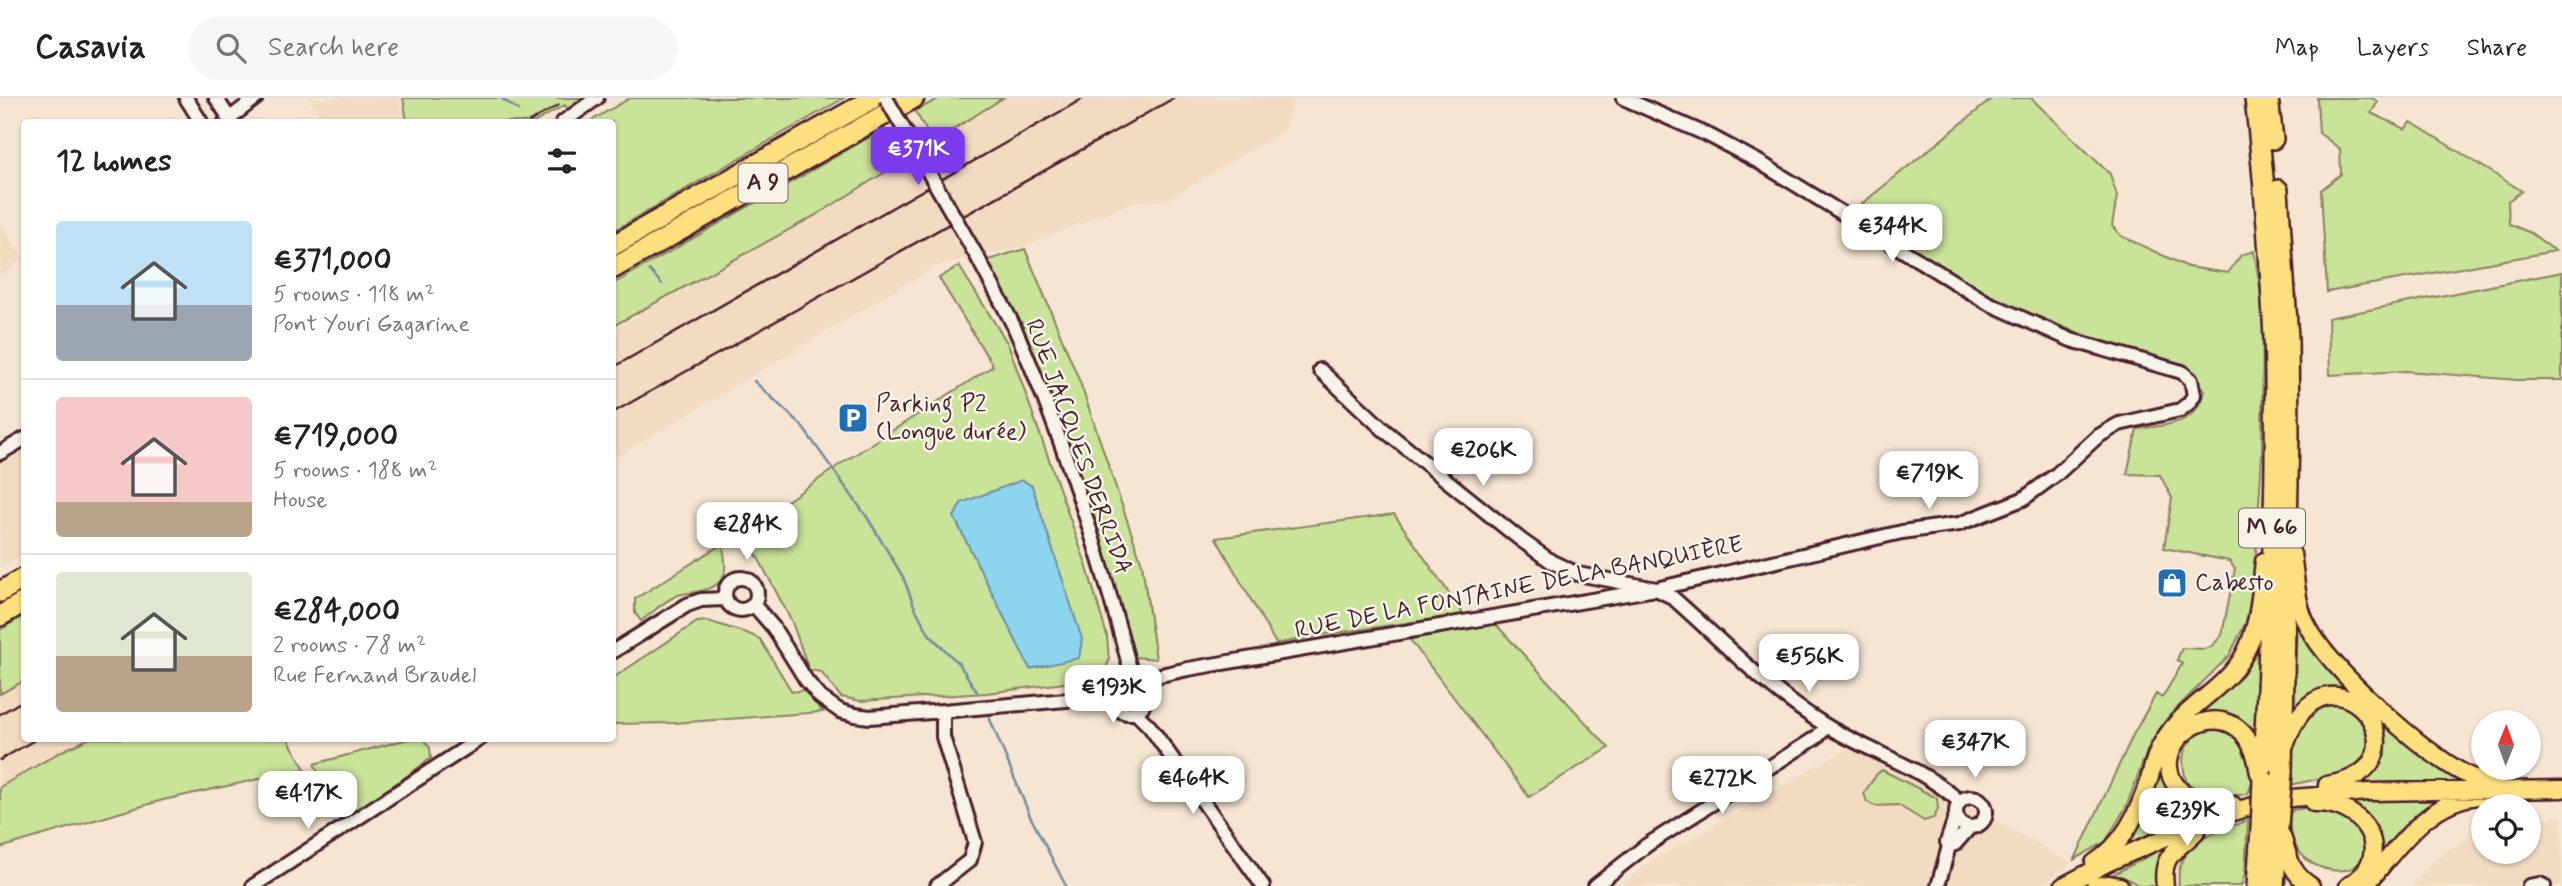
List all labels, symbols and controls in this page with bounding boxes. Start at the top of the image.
search box [188,17,678,80]
text: Casavia [35,26,146,70]
icon: search [212,29,250,67]
text: Search here [268,31,399,65]
text: Map [2275,33,2319,64]
text: Layers [2357,33,2429,64]
text: Share [2467,33,2527,64]
pin: €371K [869,127,967,187]
text: €371K [887,135,949,165]
text: 12 homes [56,142,172,181]
icon: filters [543,142,581,180]
road number: A 9 [738,164,788,202]
pin: €344K [1843,204,1941,264]
text: €344K [1857,212,1927,242]
text: €371,000 [273,241,391,280]
icon: home [112,249,196,333]
text: 5 rooms · 118 m² [273,280,435,310]
text: Pont Youri Gagarine [273,310,470,340]
street label: RUE JACQUES DERRIDA [1017,315,1139,579]
place label: Parking P2 (Longue durée) [876,389,1027,450]
parking icon: Parking P2 (Longue durée) [836,401,870,435]
text: €719,000 [273,417,398,456]
icon: home [112,425,196,509]
pin: €206K [1434,428,1532,488]
text: €206K [1450,436,1516,466]
pin: €719K [1880,452,1978,511]
text: 5 rooms · 188 m² [273,456,437,486]
text: €719K [1895,459,1963,489]
text: House [273,486,327,516]
pin: €284K [698,503,796,562]
road number: M 66 [2239,508,2305,548]
text: €284K [713,510,781,540]
street label: RUE DE LA FONTAINE DE LA BANQUIÈRE [1292,529,1746,647]
shop icon: Cabesto [2155,566,2189,600]
place label: Cabesto [2195,568,2274,599]
text: €284,000 [273,592,400,631]
icon: home [112,600,196,684]
text: 2 rooms · 78 m² [273,631,426,661]
pin: €556K [1760,634,1858,694]
text: €556K [1775,642,1843,672]
text: Rue Fernand Braudel [273,661,476,691]
pin: €193K [1064,666,1162,725]
text: €193K [1081,673,1145,703]
north arrow [2471,710,2541,780]
map controls [2471,710,2541,864]
pin: €347K [1926,720,2024,780]
text: €347K [1941,728,2009,758]
pin: €464K [1144,756,1242,816]
pin: €272K [1673,756,1771,816]
text: €464K [1158,764,1228,794]
text: €272K [1688,764,1756,794]
pin: €417K [259,772,357,831]
text: €417K [274,779,342,809]
pin: €239K [2138,788,2236,848]
button: locate [2471,794,2541,864]
text: €239K [2155,796,2219,826]

